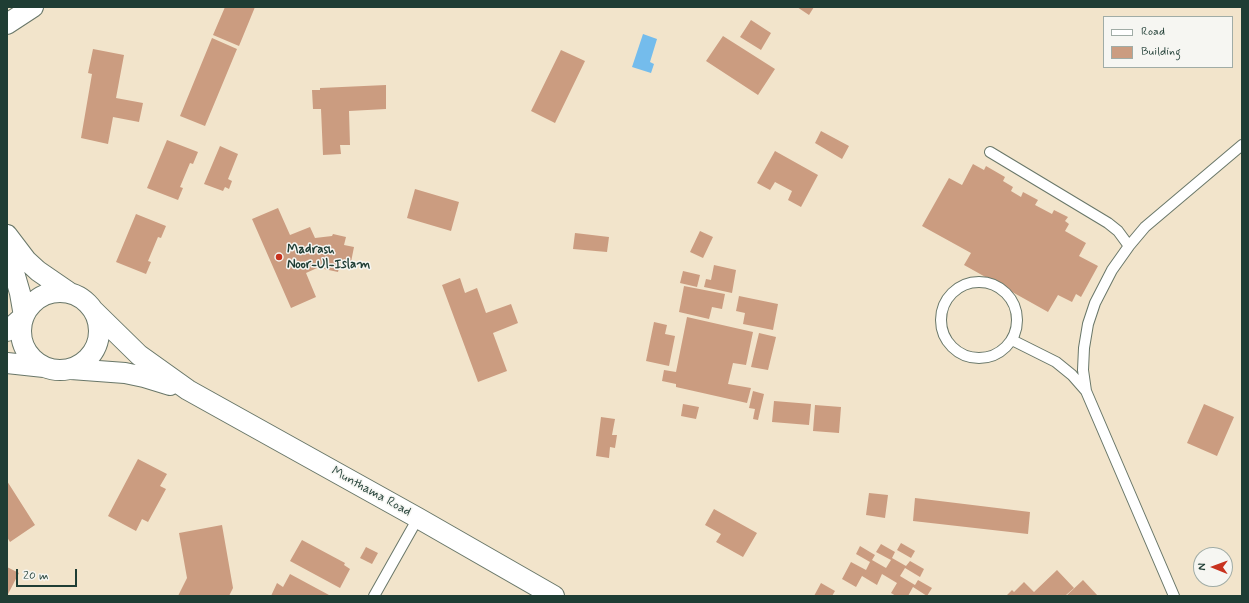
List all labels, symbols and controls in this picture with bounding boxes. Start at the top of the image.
legend [1103,16,1233,68]
text: Road [1141,24,1165,40]
text: Building [1141,44,1181,60]
place label: Madrash Noor-Ul-Islam [287,242,370,273]
marker: Madrash Noor-Ul-Islam [274,252,284,262]
street label: Munthama Road [328,464,414,520]
north arrow [1193,547,1233,587]
scale bar [18,561,79,587]
text: N [1195,563,1209,571]
text: 20 m [23,568,49,584]

